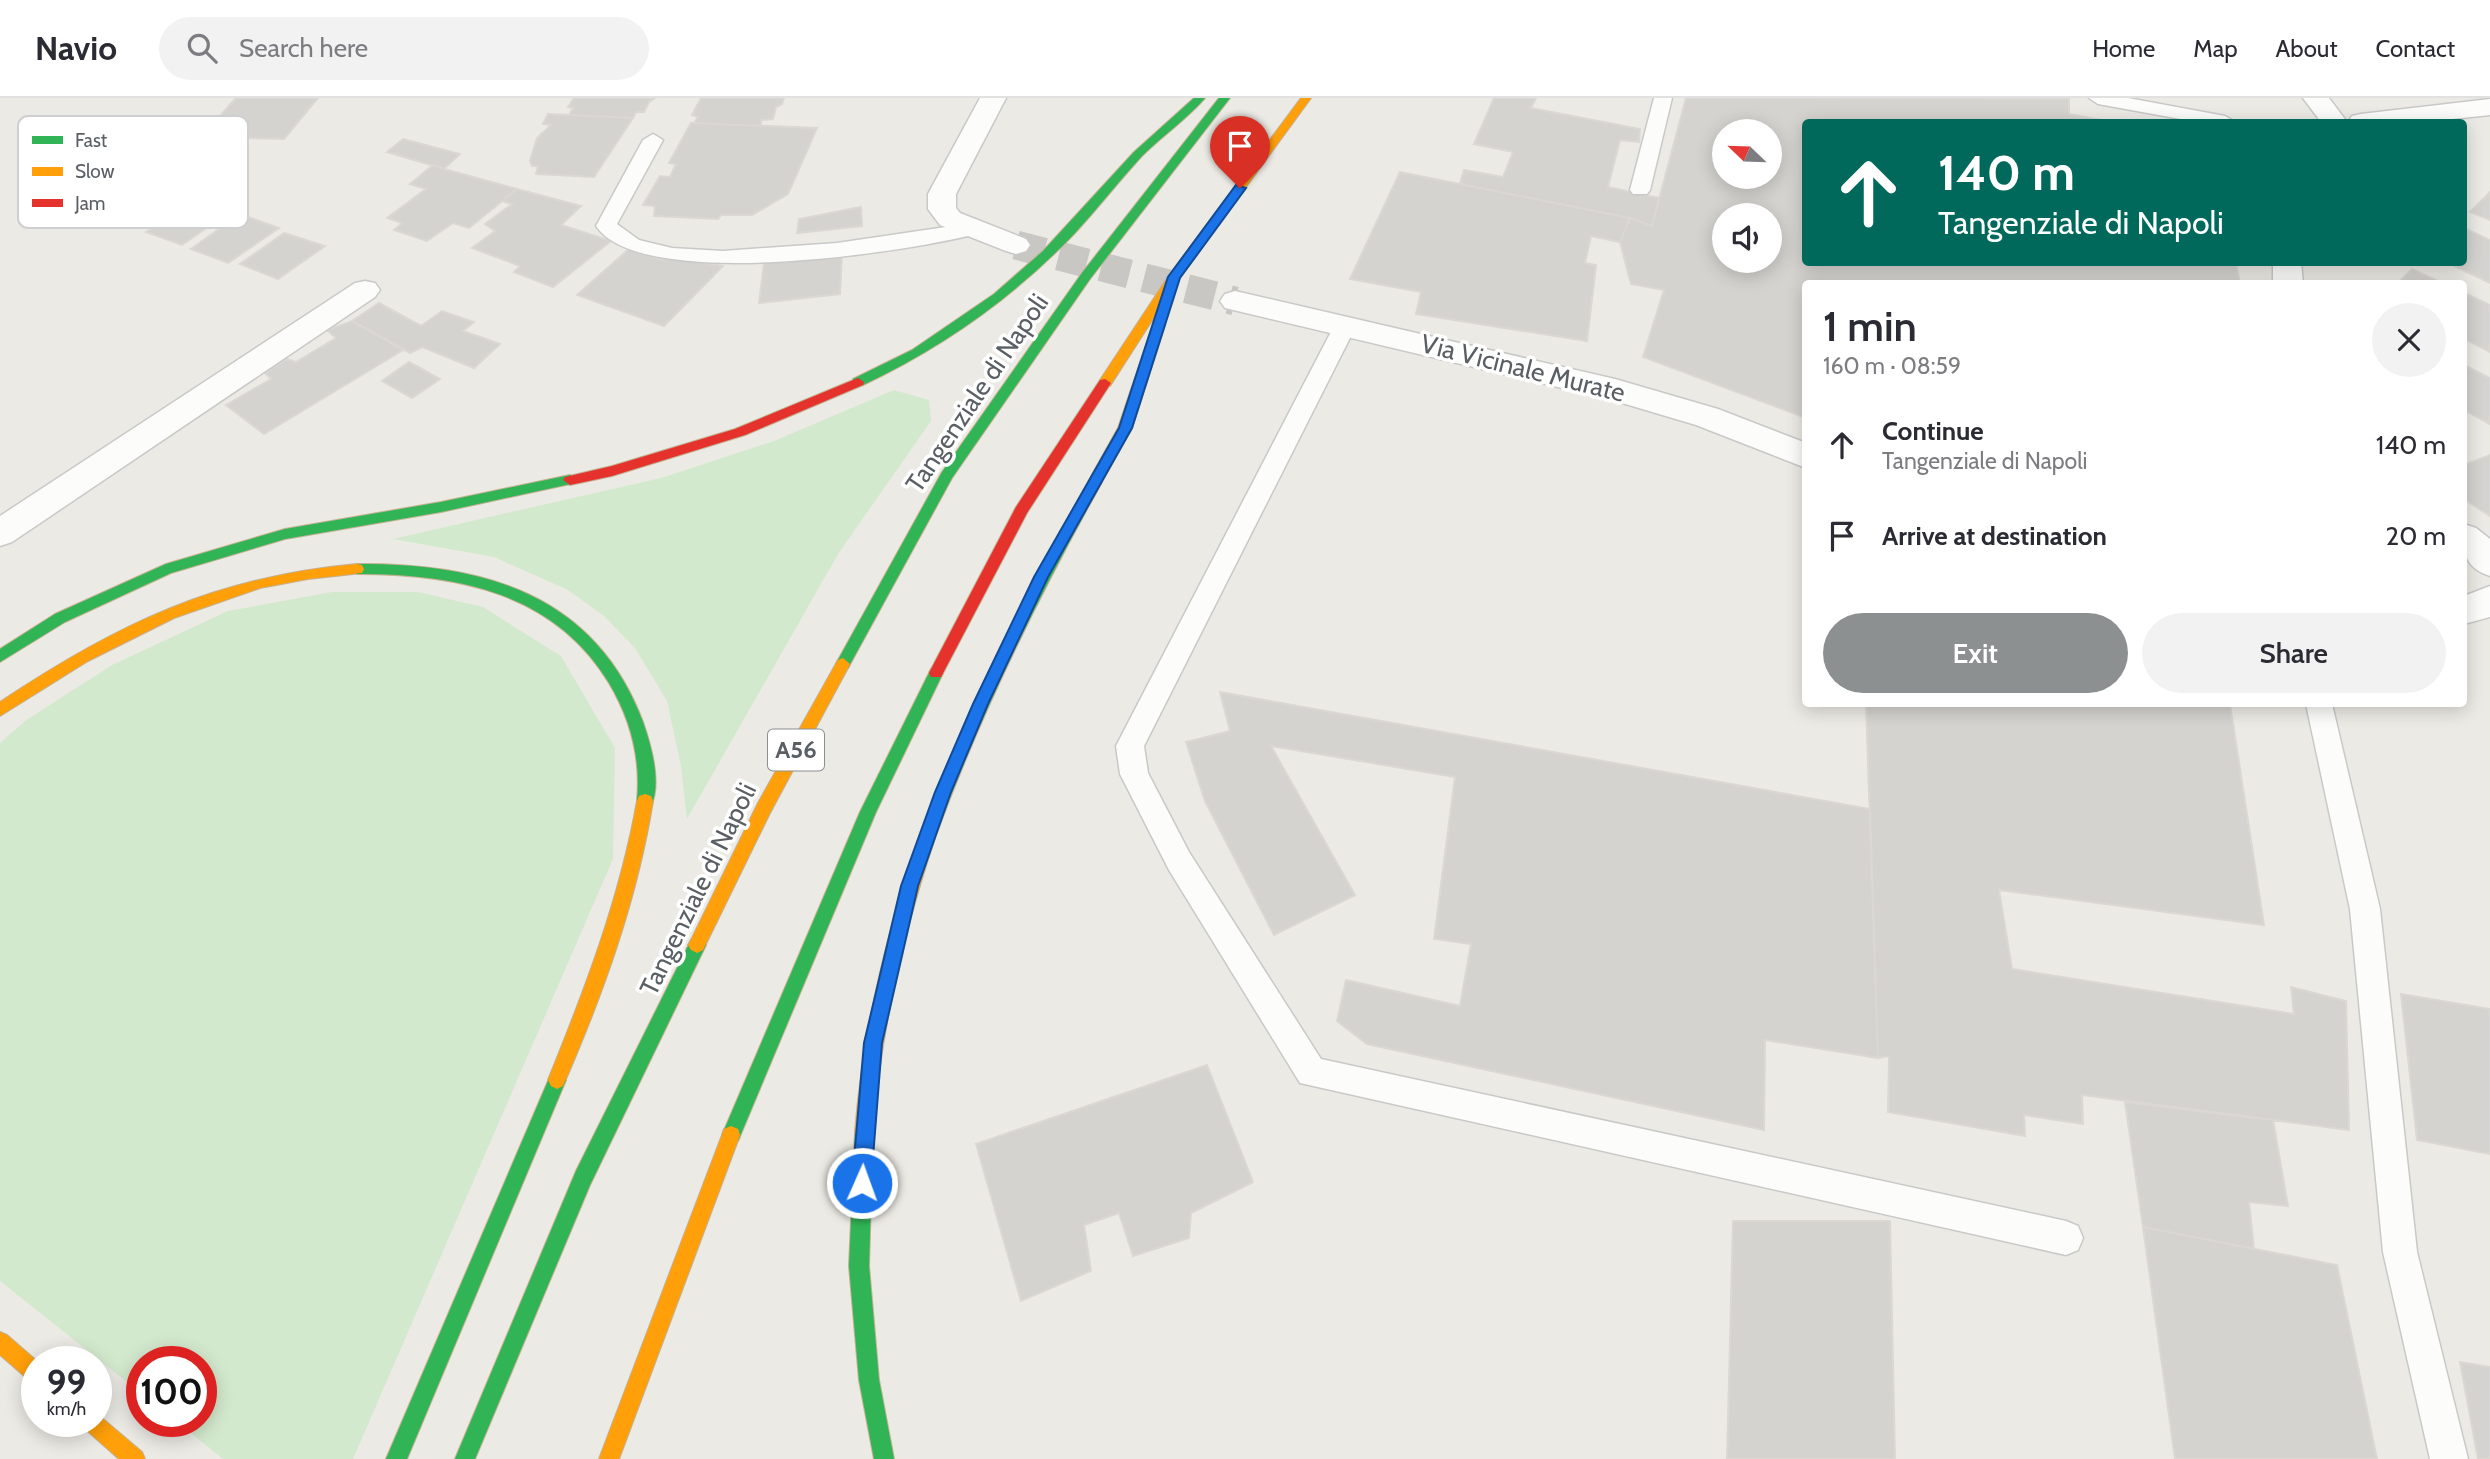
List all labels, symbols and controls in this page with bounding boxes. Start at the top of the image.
search box [159,17,649,80]
text: Navio [35,28,117,68]
icon: search [183,29,221,67]
text: Search here [239,32,368,64]
text: Home [2092,34,2155,63]
text: Map [2193,34,2238,63]
text: About [2276,34,2338,63]
text: Contact [2376,34,2455,63]
legend [18,116,248,228]
pin [1210,116,1270,188]
north arrow [1712,119,1782,189]
map controls [1712,119,1782,273]
icon: arrive [1221,127,1259,165]
text: Fast [75,129,108,152]
text: 140 m [1938,143,2075,202]
icon: ahead [1823,147,1914,238]
text: Slow [75,160,115,183]
text: Jam [74,192,105,215]
button: sound [1712,203,1782,273]
text: Tangenziale di Napoli [1938,203,2224,242]
street label: Tangenziale di Napoli [899,288,1055,498]
text: 1 min [1823,300,1917,352]
button: close [2372,303,2446,377]
street label: Via Vicinale Murate [1417,327,1629,409]
text: 160 m · 08:59 [1823,352,1961,380]
text: Continue [1882,415,1984,447]
icon: ahead [1823,426,1861,464]
text: 140 m [2376,429,2446,461]
text: Tangenziale di Napoli [1882,447,2087,475]
icon: arrive [1823,517,1861,555]
text: Arrive at destination [1882,520,2107,552]
text: 20 m [2386,520,2446,552]
button: Exit [1823,613,2128,693]
button: Share [2142,613,2446,693]
road number: A56 [768,730,824,770]
street label: Tangenziale di Napoli [633,778,763,1000]
position arrow [825,1146,899,1220]
speed limit sign: 100 [126,1346,217,1437]
text: 99 [47,1361,86,1404]
text: km/h [47,1398,86,1420]

